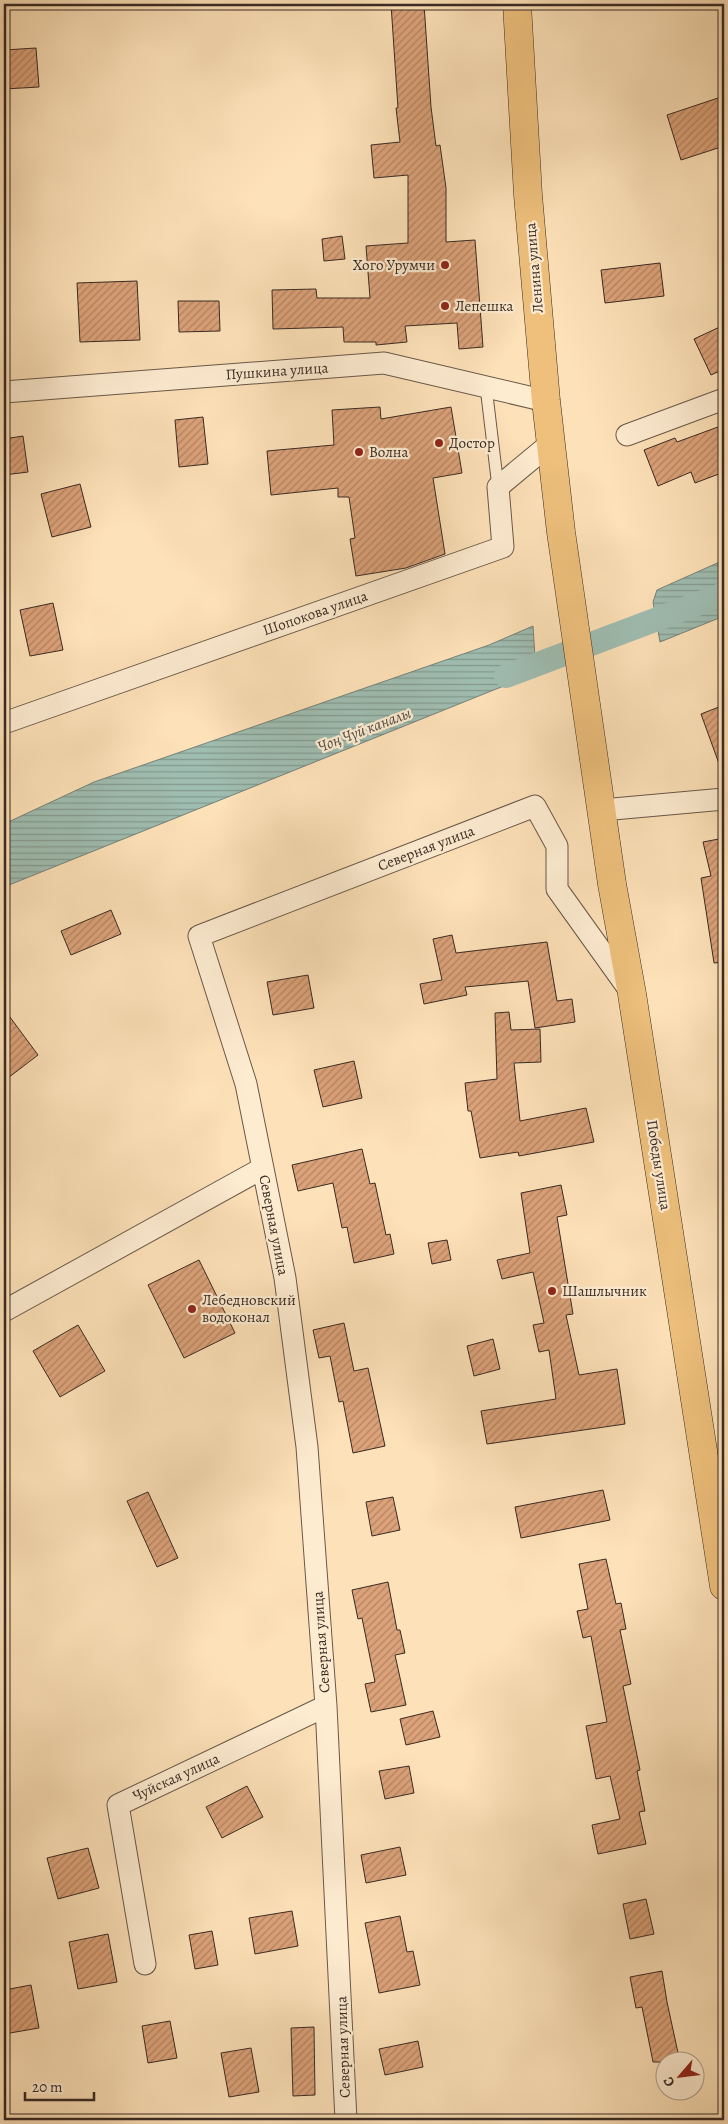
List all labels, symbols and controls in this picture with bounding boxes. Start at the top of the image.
street label: Ленина улица [520,222,548,314]
place label: Хого Урумчи [353,255,435,275]
marker: Хого Урумчи [439,259,451,271]
place label: Лепешка [455,296,513,316]
marker: Лепешка [439,300,451,312]
street label: Пушкина улица [225,357,329,385]
place label: Достор [449,433,495,453]
marker: Достор [433,437,445,449]
place label: Волна [369,442,409,462]
marker: Волна [353,446,365,458]
street label: Шопокова улица [260,586,370,640]
water label: Чоң Чүй каналы [314,702,415,758]
street label: Северная улица [375,820,477,876]
street label: Победы улица [642,1118,676,1212]
street label: Северная улица [254,1173,294,1277]
place label: Шашлычник [562,1281,647,1301]
marker: Шашлычник [546,1285,558,1297]
place label: Лебедновский водоконал [202,1290,296,1327]
marker: Лебедновский водоконал [186,1303,198,1315]
street label: Северная улица [307,1590,335,1694]
street label: Чуйская улица [129,1748,223,1806]
street label: Северная улица [331,1996,355,2098]
north arrow [656,2052,706,2102]
scale bar [25,2069,94,2101]
text: С [658,2073,679,2090]
text: 20 m [32,2077,63,2097]

